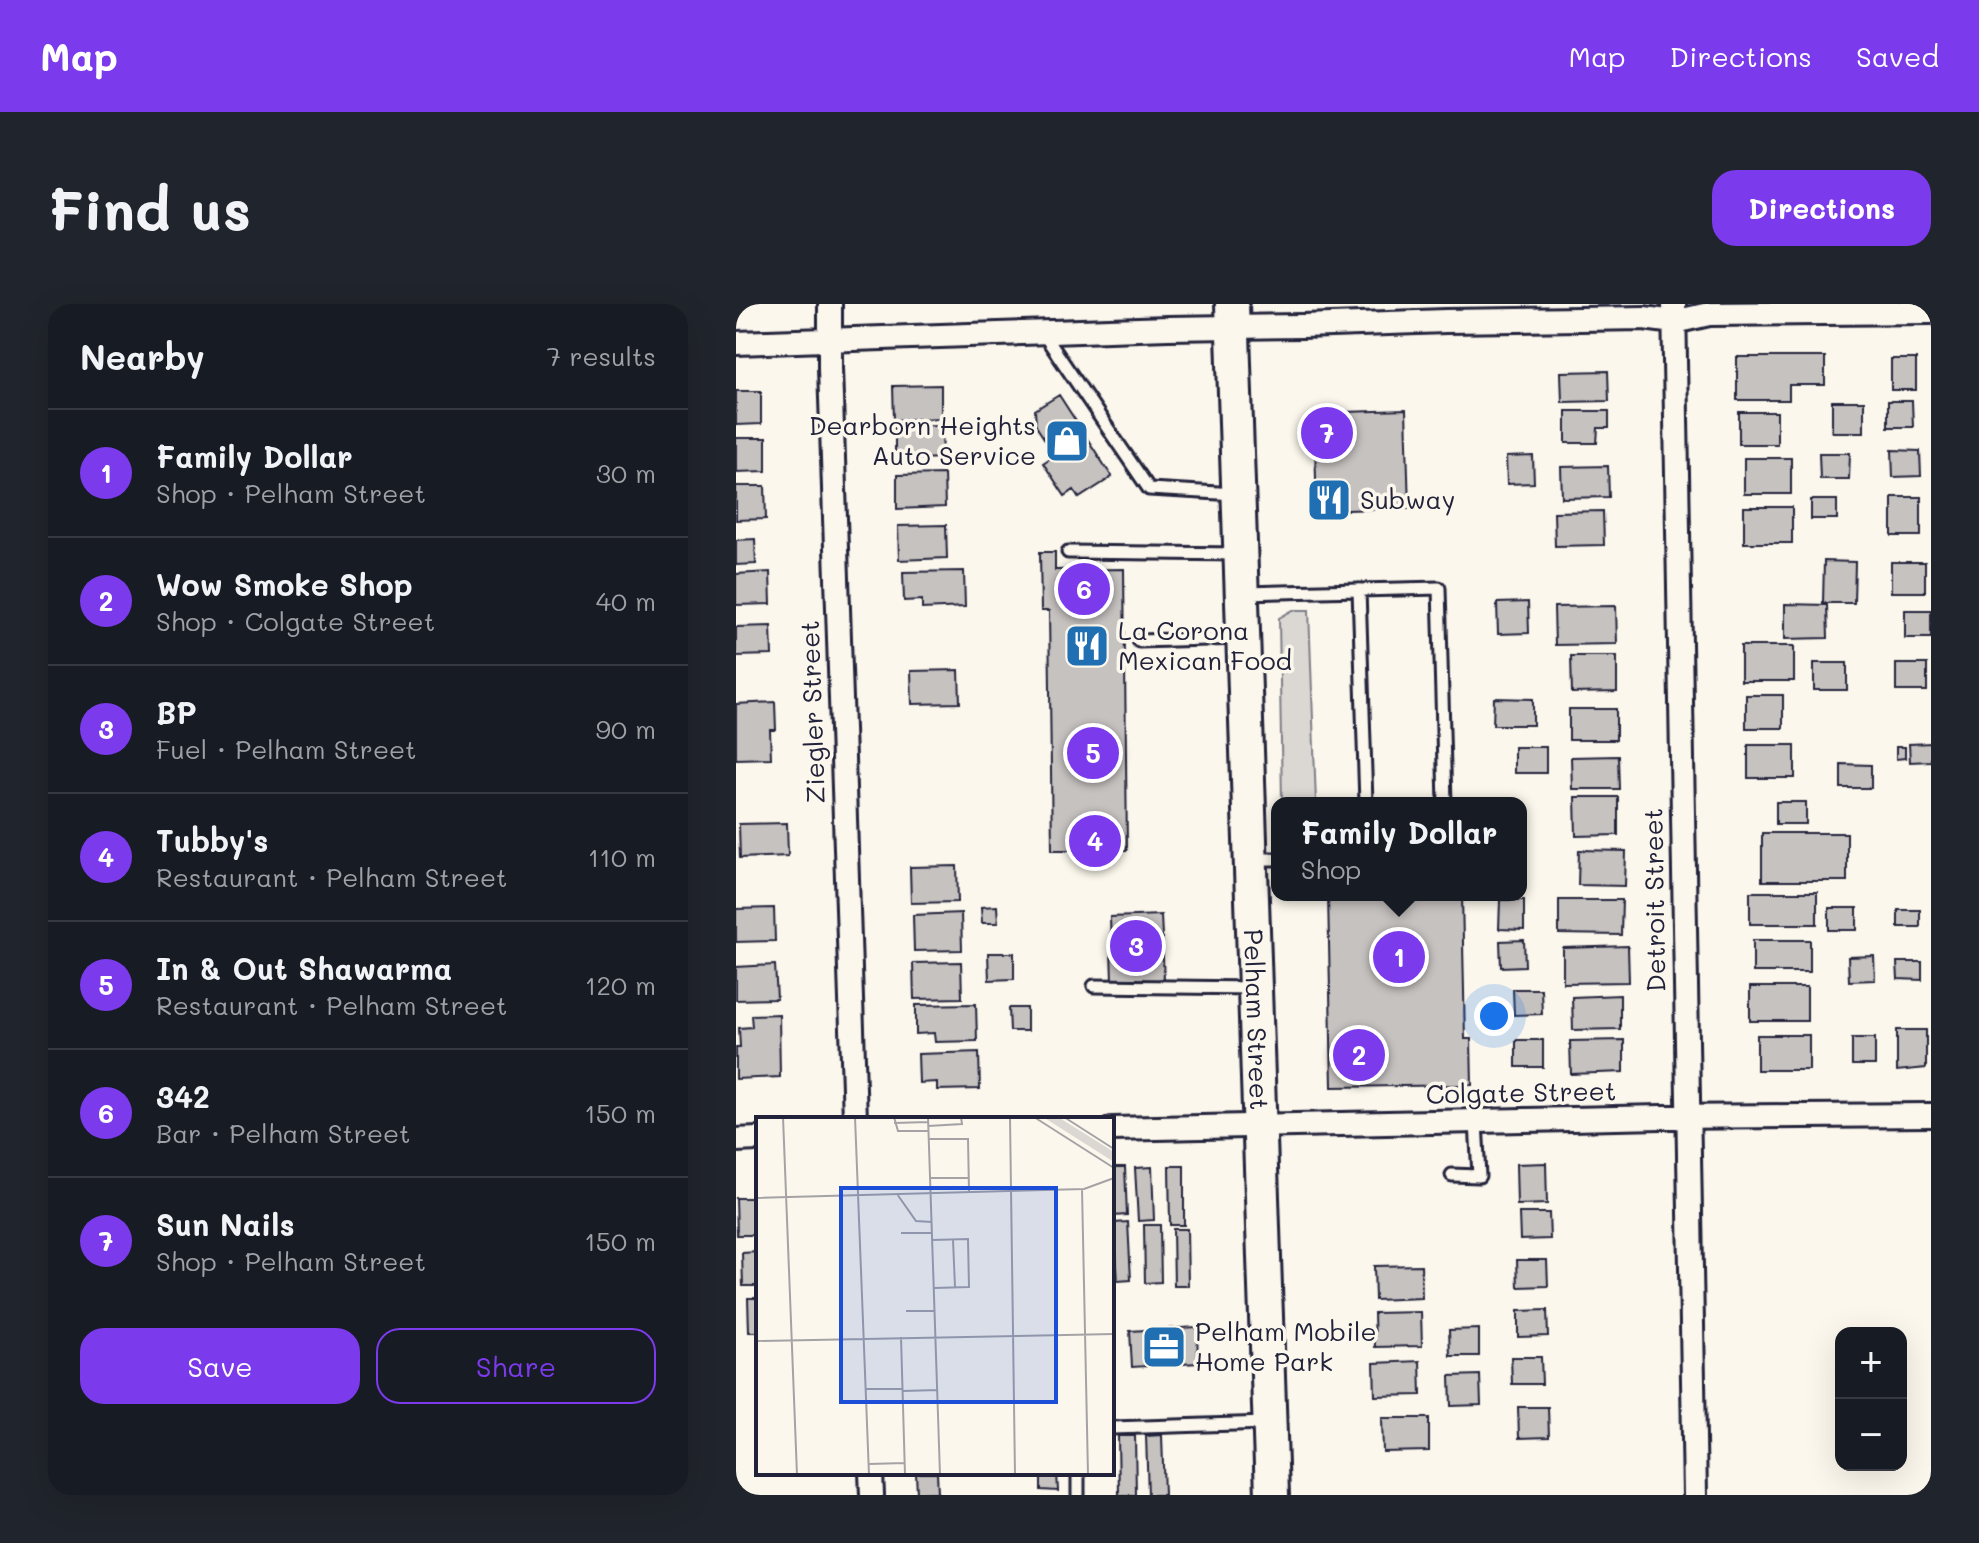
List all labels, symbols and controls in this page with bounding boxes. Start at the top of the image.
text: Map [40,31,118,81]
text: Map [1569,38,1626,74]
text: Directions [1670,38,1812,74]
text: Saved [1856,38,1939,74]
button: Directions [1712,170,1931,246]
text: Find us [48,172,251,245]
text: Nearby [80,334,205,379]
text: 7 results [547,339,656,373]
pin: 7 [1301,403,1353,463]
place label: Dearborn Heights Auto Service [809,408,1036,472]
shop icon: Dearborn Heights Auto Service [1043,417,1091,465]
text: Family Dollar [156,436,353,476]
text: 1 [100,456,112,490]
text: 30 m [596,456,656,490]
text: Shop · Pelham Street [156,476,426,510]
restaurant icon: Subway [1305,476,1353,524]
place label: Subway [1360,482,1455,516]
pin: 6 [1058,559,1110,619]
text: Wow Smoke Shop [156,564,413,604]
text: 2 [99,584,113,618]
text: 40 m [596,584,656,618]
text: Shop · Colgate Street [156,604,435,638]
place label: La Corona Mexican Food [1118,613,1292,677]
street label: Ziegler Street [792,620,832,804]
restaurant icon: La Corona Mexican Food [1063,622,1111,670]
text: BP [156,692,197,732]
text: 3 [98,712,114,746]
text: 90 m [596,712,656,746]
pin: 5 [1067,723,1119,783]
text: Fuel · Pelham Street [156,732,417,766]
popup [1271,797,1527,901]
street label: Detroit Street [1635,808,1673,992]
pin: 4 [1069,811,1121,871]
text: Family Dollar [1301,812,1497,852]
text: Tubby's [156,820,268,860]
text: 4 [98,840,114,874]
text: 110 m [588,840,656,874]
text: Shop [1301,852,1361,886]
text: Restaurant · Pelham Street [156,860,508,894]
pin: 3 [1110,916,1162,976]
pin: 1 [1373,927,1425,987]
street label: Pelham Street [1237,928,1277,1111]
text: In & Out Shawarma [156,948,452,988]
text: 5 [98,968,114,1002]
text: 120 m [585,968,656,1002]
text: Restaurant · Pelham Street [156,988,508,1022]
your location [1474,996,1514,1036]
pin: 2 [1333,1025,1385,1085]
street label: Colgate Street [1425,1073,1616,1111]
text: 342 [156,1076,210,1116]
text: 6 [98,1096,114,1130]
text: 150 m [584,1096,656,1130]
text: Bar · Pelham Street [156,1116,411,1150]
inset map [756,1117,1114,1475]
text: Sun Nails [156,1204,295,1244]
text: 7 [99,1224,113,1258]
text: 150 m [584,1224,656,1258]
text: Shop · Pelham Street [156,1244,426,1278]
place label: Pelham Mobile Home Park [1195,1314,1377,1378]
office icon: Pelham Mobile Home Park [1140,1323,1188,1371]
map controls [1835,1327,1907,1471]
button: + [1835,1327,1907,1399]
button: Save [80,1328,360,1404]
button: Share [376,1328,656,1404]
button: − [1835,1399,1907,1471]

